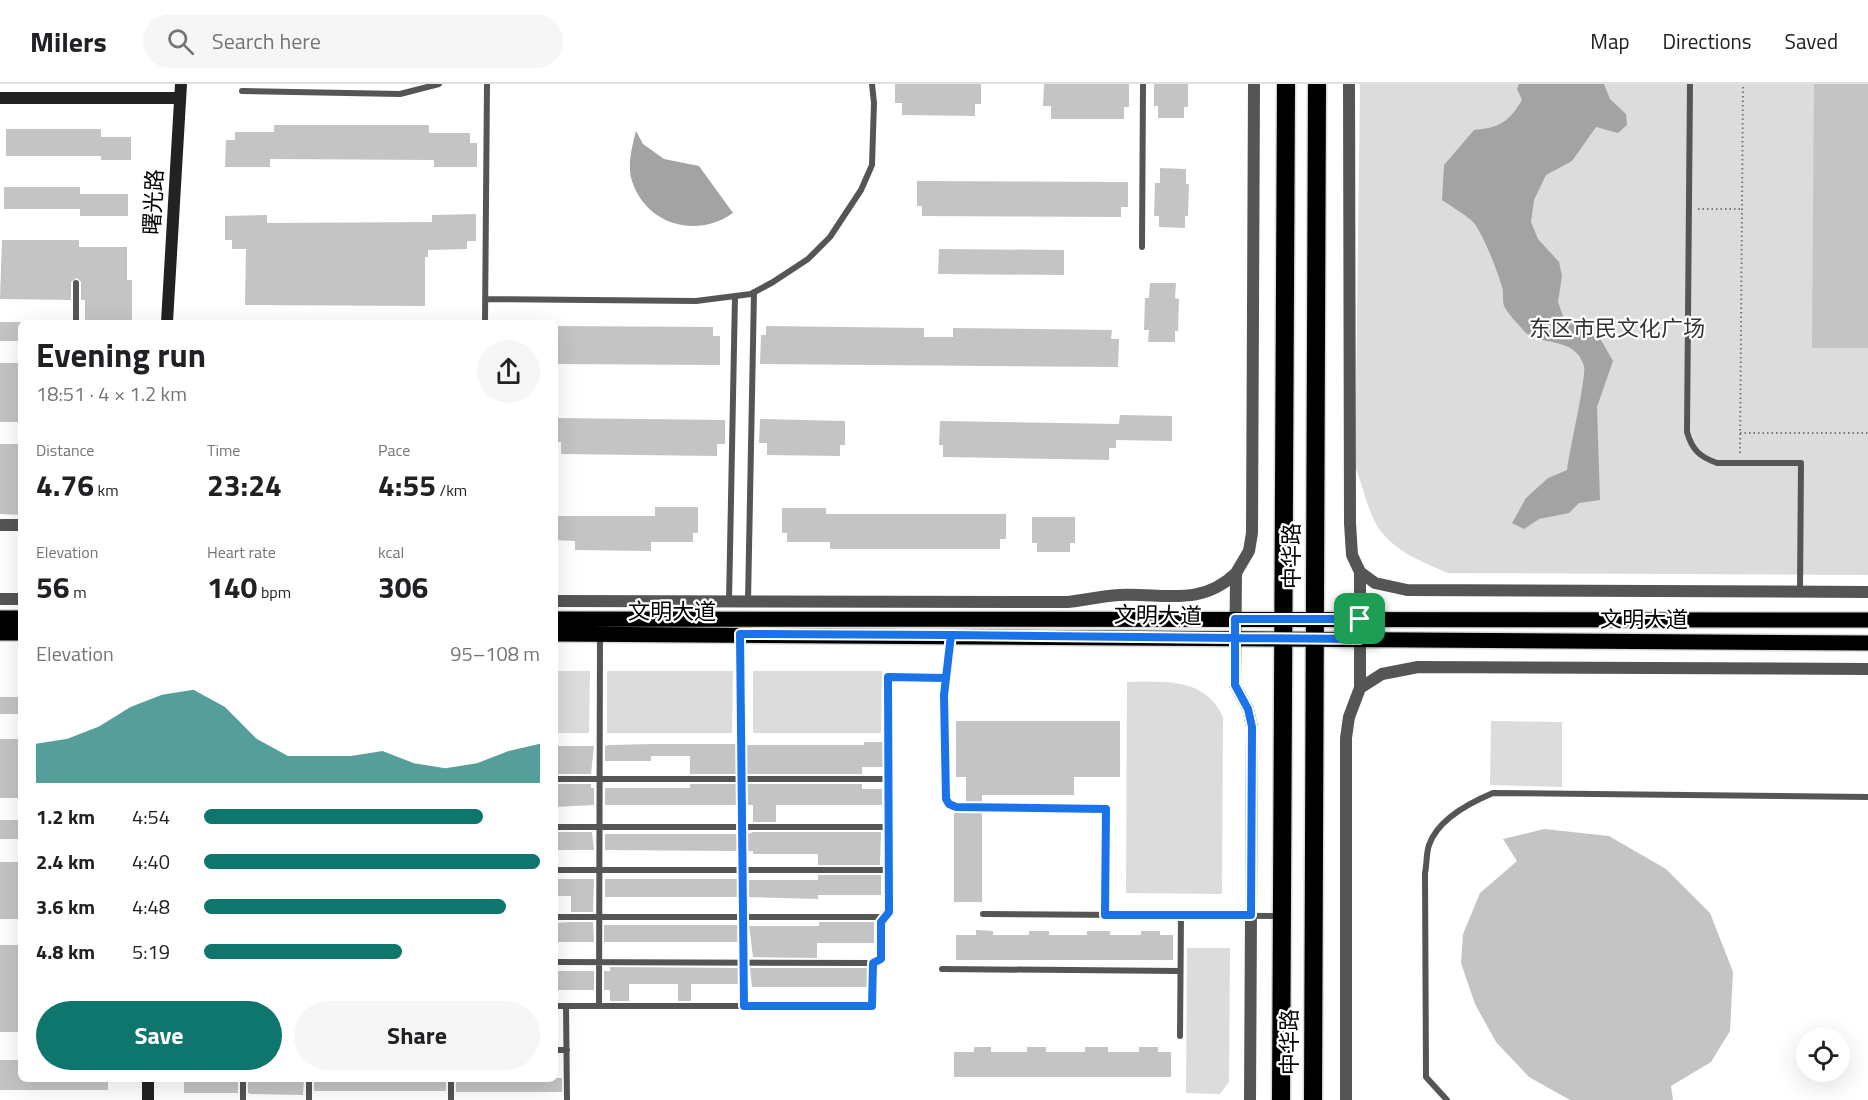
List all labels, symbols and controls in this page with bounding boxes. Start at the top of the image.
search box [143,14,563,68]
text: Milers [30,20,107,63]
text: Search here [212,24,321,58]
icon: search [164,25,197,58]
text: Map [1590,25,1630,57]
text: Directions [1663,25,1752,57]
text: Saved [1785,25,1838,57]
street label: 曙光路 [134,168,172,236]
park label: 东区市民文化广场 [1529,311,1705,345]
text: Evening run [36,330,206,380]
button: share [477,340,540,403]
text: 18:51 · 4 × 1.2 km [36,378,187,409]
text: Distance [36,438,94,462]
text: Time [207,438,240,462]
text: Pace [378,438,410,462]
text: 4.76 [36,462,94,508]
text: 23:24 [207,462,282,508]
text: 4:55 [378,462,436,508]
text: km [94,478,119,502]
text: /km [436,478,467,502]
street label: 中华路 [1274,523,1308,589]
text: Elevation [36,540,98,564]
text: Heart rate [207,540,276,564]
text: kcal [378,540,404,564]
text: 56 [36,564,70,610]
text: 140 [207,564,257,610]
text: 306 [378,564,428,610]
text: m [70,580,87,604]
text: bpm [257,580,291,604]
pin [1334,593,1385,644]
street label: 文明大道 [628,594,716,628]
street label: 文明大道 [1114,597,1202,633]
icon: arrive [1343,602,1376,635]
street label: 文明大道 [1600,602,1688,636]
text: Elevation [36,638,114,669]
text: 95–108 m [450,638,540,669]
text: 1.2 km [36,801,95,832]
text: 4:54 [132,801,170,832]
text: 2.4 km [36,846,95,877]
text: 4:40 [132,846,170,877]
text: 3.6 km [36,891,95,922]
text: 4:48 [132,891,170,922]
text: 4.8 km [36,936,95,967]
text: 5:19 [132,936,170,967]
button: Save [36,1001,282,1070]
button: Share [294,1001,540,1070]
street label: 中华路 [1272,1009,1306,1075]
map controls [1796,1028,1850,1082]
button: locate [1796,1028,1850,1082]

